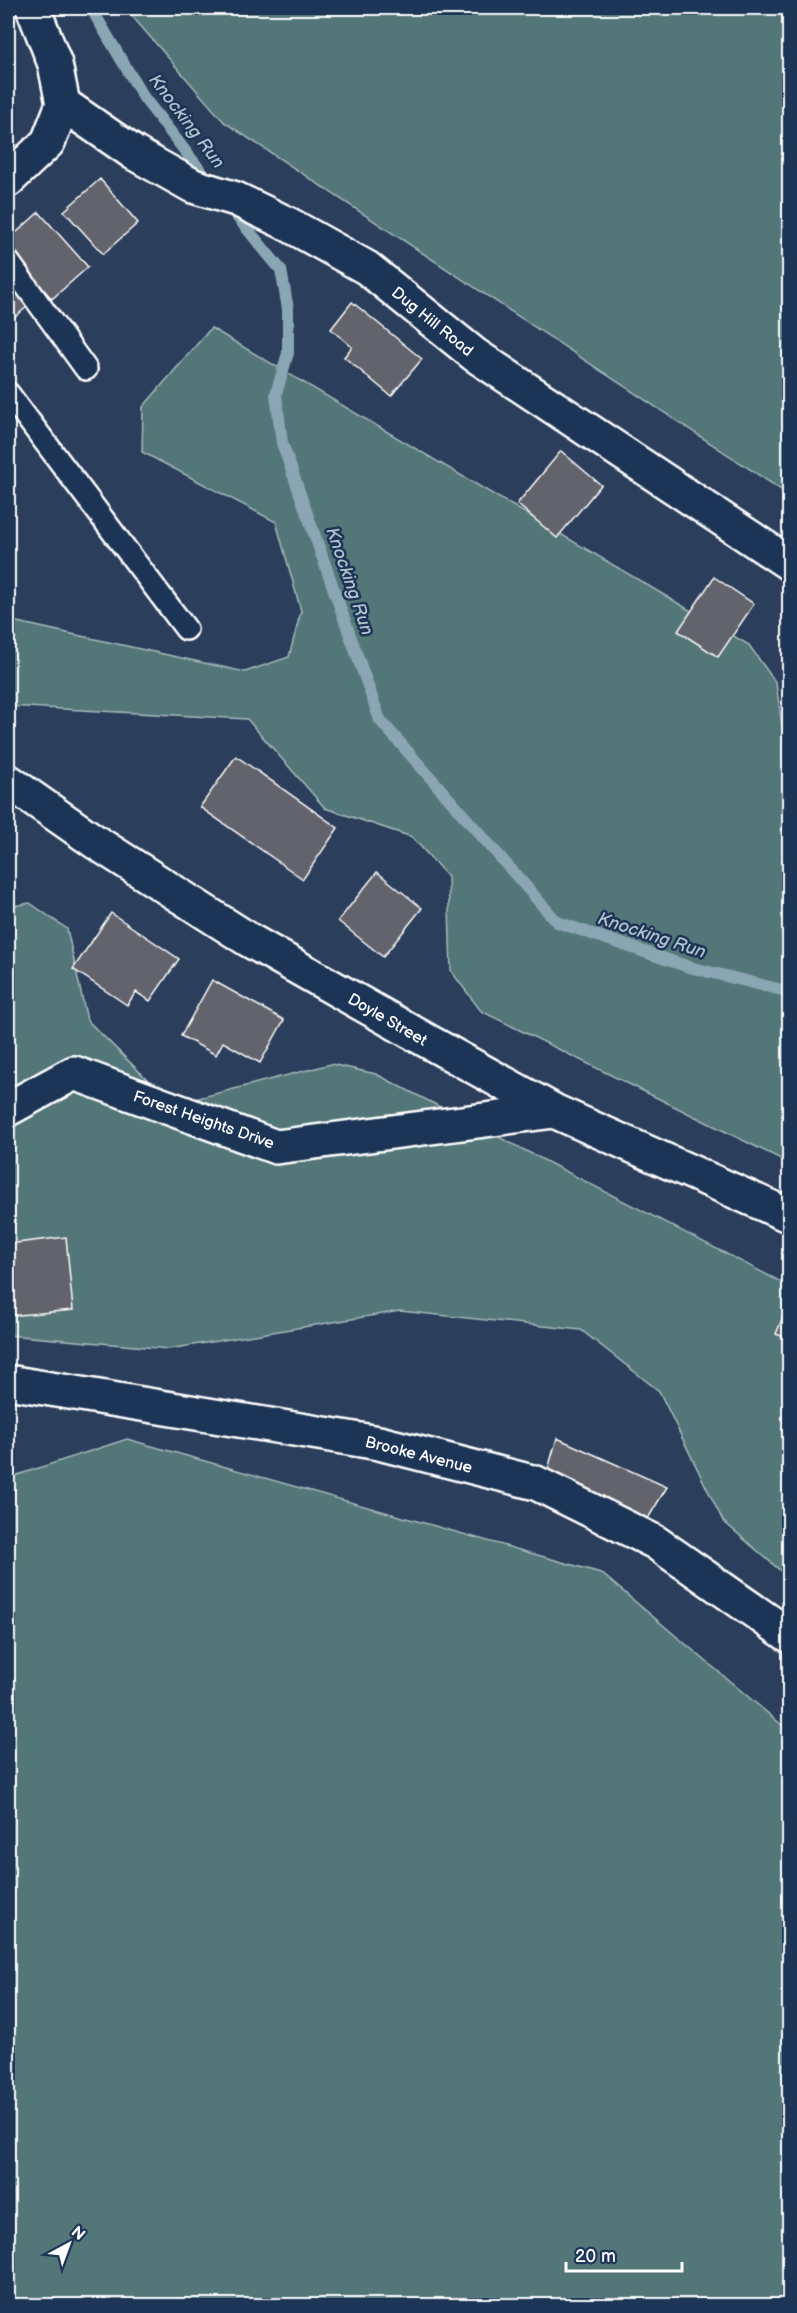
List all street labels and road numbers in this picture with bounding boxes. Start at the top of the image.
street label: Dug Hill Road [387,283,477,361]
street label: Doyle Street [344,990,430,1051]
street label: Forest Heights Drive [131,1087,277,1154]
street label: Brooke Avenue [363,1433,475,1478]

